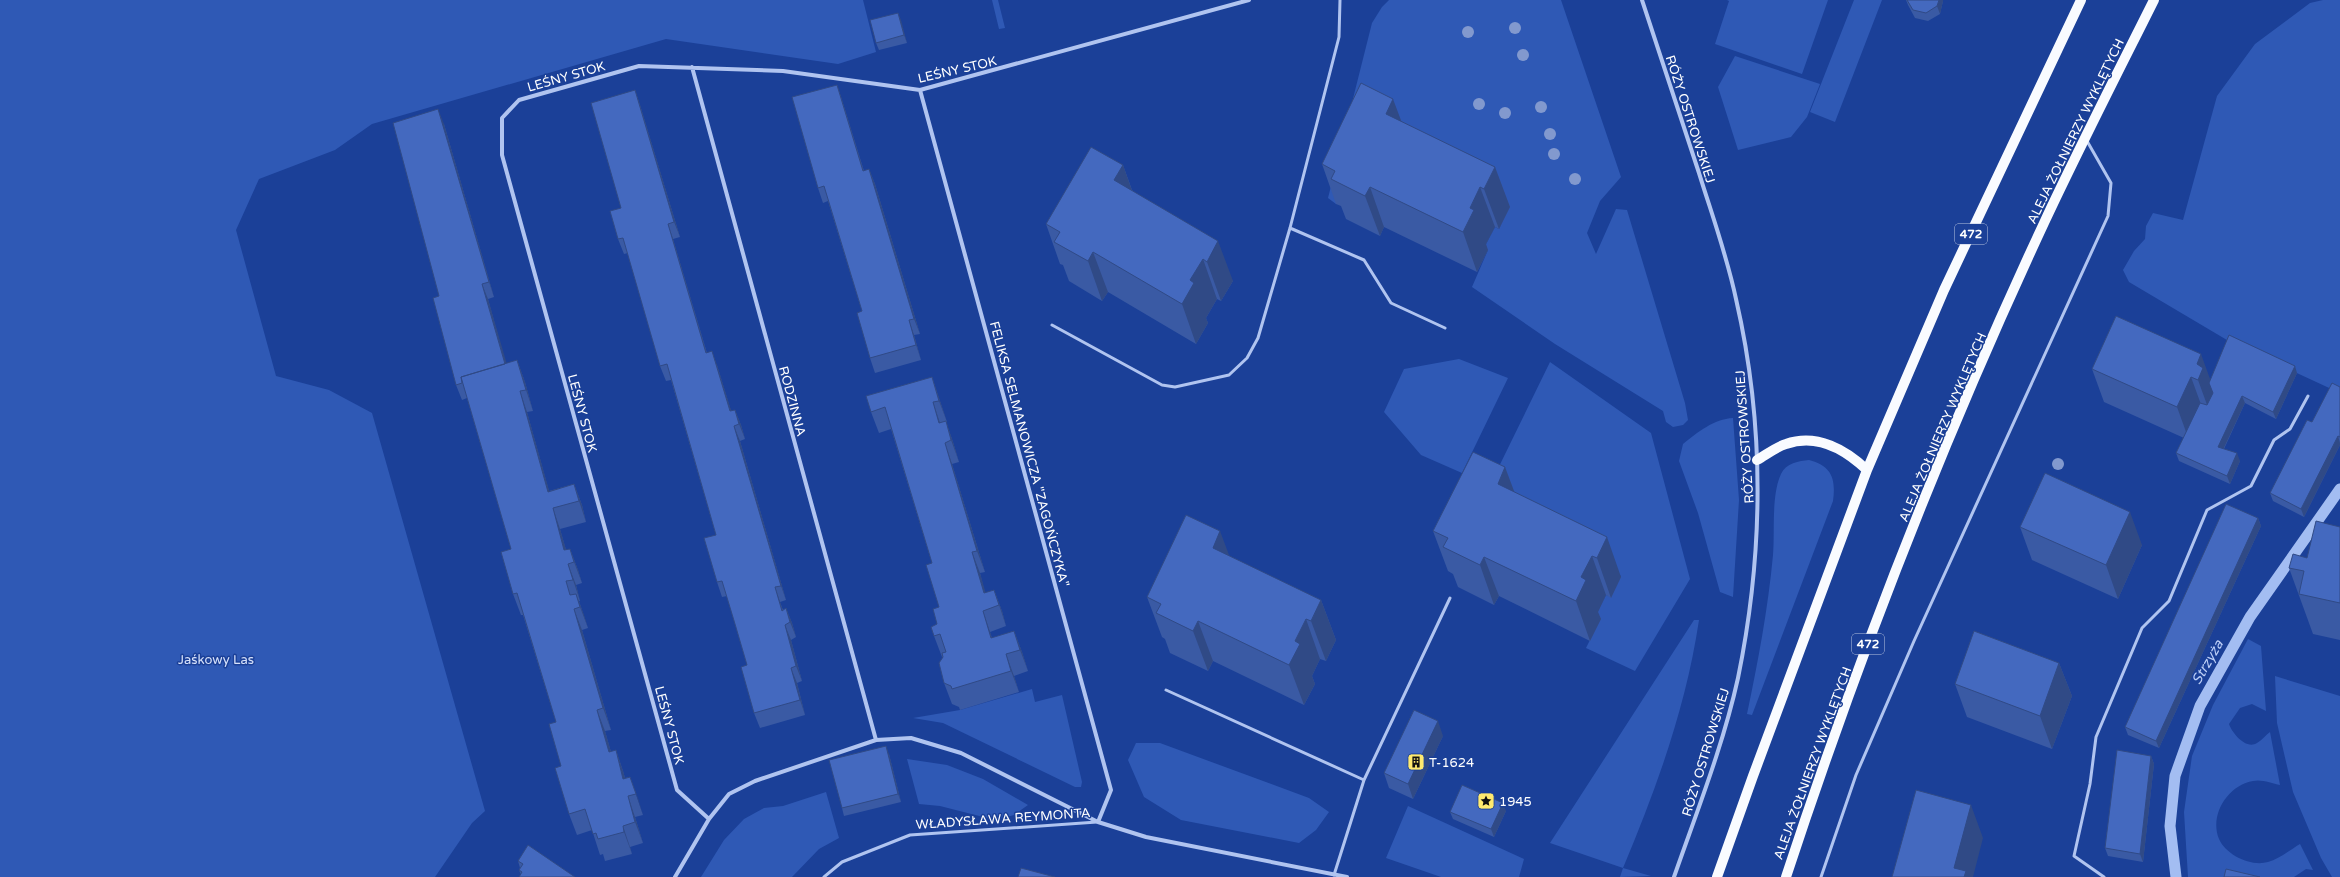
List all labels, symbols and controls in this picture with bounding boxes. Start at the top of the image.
street label: ALEJA ŻOŁNIERZY WYKLĘTYCH [2024,36,2128,227]
street label: LEŚNY STOK [916,53,998,87]
street label: RÓŻY OSTROWSKIEJ [1662,53,1718,185]
street label: LEŚNY STOK [525,58,607,96]
road number: 472 [1955,224,1987,244]
street label: FELIKSA SELMANOWICZA "ZAGOŃCZYKA" [986,320,1072,589]
street label: ALEJA ŻOŁNIERZY WYKLĘTYCH [1896,330,1990,524]
street label: RODZINNA [775,364,809,438]
street label: RÓŻY OSTROWSKIEJ [1732,370,1758,504]
street label: LEŚNY STOK [564,372,600,454]
road number: 472 [1852,634,1884,654]
water label: Strzyża [2188,636,2227,687]
park label: Jaśkowy Las [178,652,254,668]
street label: ALEJA ŻOŁNIERZY WYKLĘTYCH [1771,665,1855,862]
street label: LEŚNY STOK [651,684,687,766]
street label: RÓŻY OSTROWSKIEJ [1679,686,1733,818]
building icon: T-1624 [1406,752,1426,772]
place label: T-1624 [1429,755,1474,771]
place icon: 1945 [1476,791,1496,811]
place label: 1945 [1499,794,1532,810]
street label: WŁADYSŁAWA REYMONTA [915,805,1091,833]

